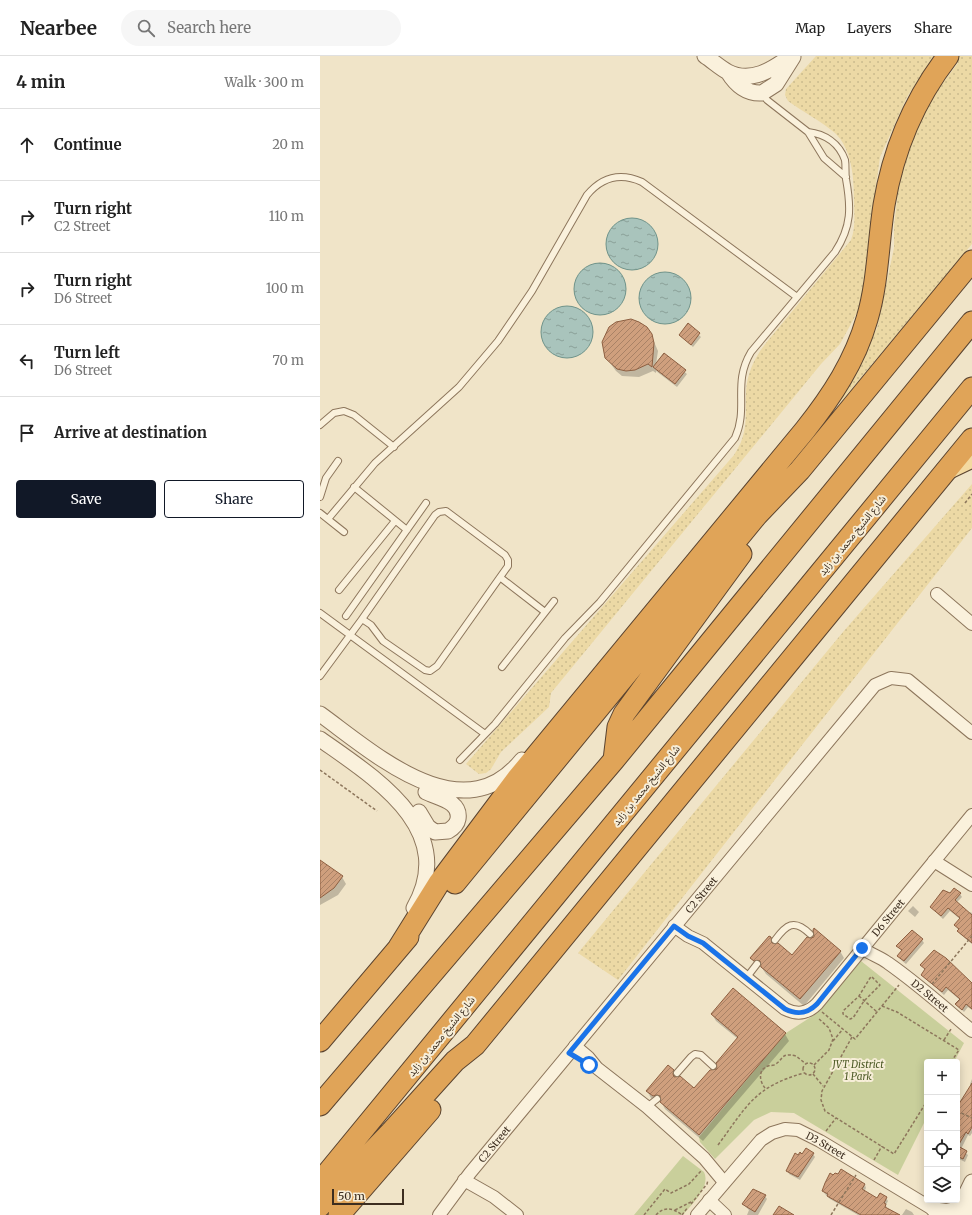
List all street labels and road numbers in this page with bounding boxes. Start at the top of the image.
street label: شارع الشيخ محمد بن زايد [816,492,890,579]
street label: شارع الشيخ محمد بن زايد [610,742,684,829]
street label: C2 Street [683,874,720,916]
street label: D6 Street [869,896,908,939]
street label: D2 Street [908,977,951,1015]
street label: شارع الشيخ محمد بن زايد [405,993,479,1080]
street label: C2 Street [476,1123,513,1165]
street label: D3 Street [804,1129,848,1162]

